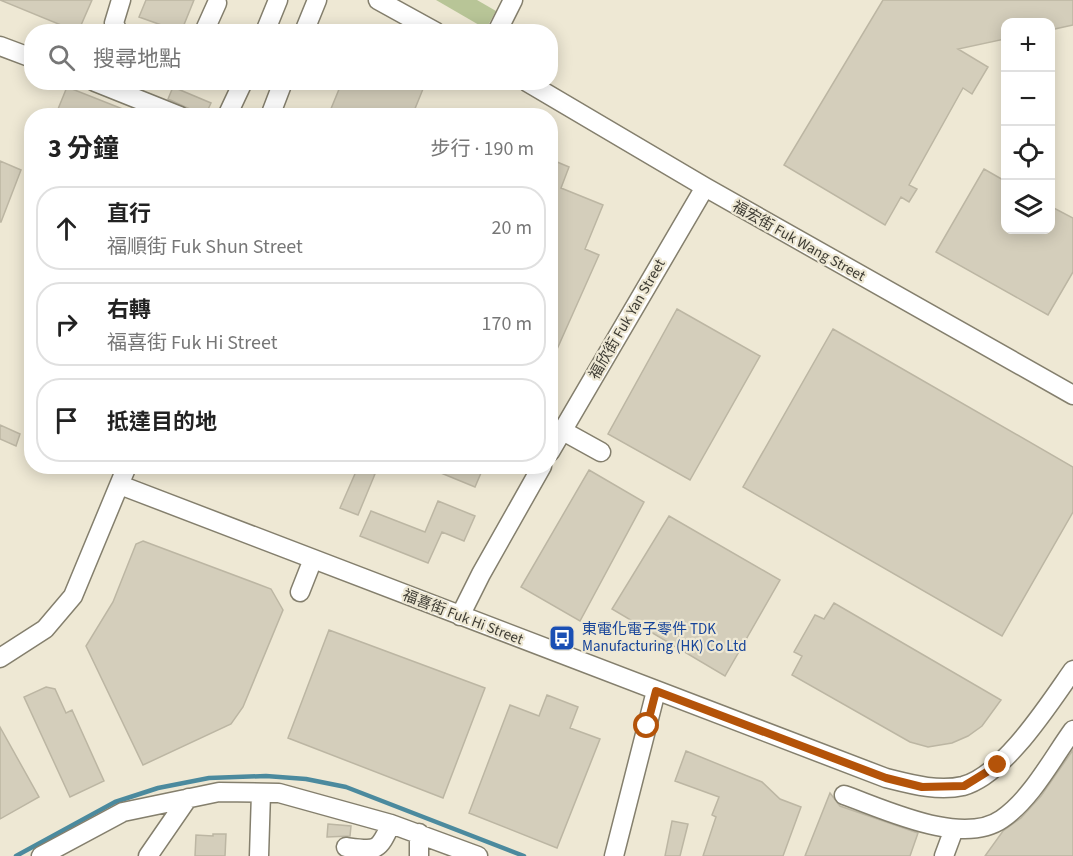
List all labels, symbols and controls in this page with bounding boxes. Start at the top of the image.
map controls [1001,18,1055,234]
button: + [1001,18,1055,72]
search box [24,24,558,90]
icon: search [45,41,78,74]
text: 搜尋地點 [93,43,181,75]
button: − [1001,72,1055,126]
button: locate [1001,126,1055,180]
text: 3 分鐘 [48,130,119,167]
text: 步行 · 190 m [431,135,534,163]
button: layers [1001,180,1055,234]
street label: 福宏街 Fuk Wang Street [728,196,869,287]
text: 直行 [107,198,151,230]
icon: ahead [50,212,83,245]
text: 20 m [492,214,532,242]
text: 福順街 Fuk Shun Street [107,233,303,261]
street label: 福欣街 Fuk Yan Street [584,255,671,383]
text: 右轉 [107,294,151,326]
icon: right [50,308,83,341]
text: 170 m [482,310,532,338]
text: 福喜街 Fuk Hi Street [107,329,277,357]
icon: arrive [50,404,83,437]
text: 抵達目的地 [107,406,217,438]
street label: 福喜街 Fuk Hi Street [399,585,526,650]
place label: 東電化電子零件 TDK Manufacturing (HK) Co Ltd [582,619,746,657]
bus stop icon: 東電化電子零件 TDK Manufacturing (HK) Co Ltd [547,623,577,653]
route start [633,712,659,738]
route end [984,751,1010,777]

